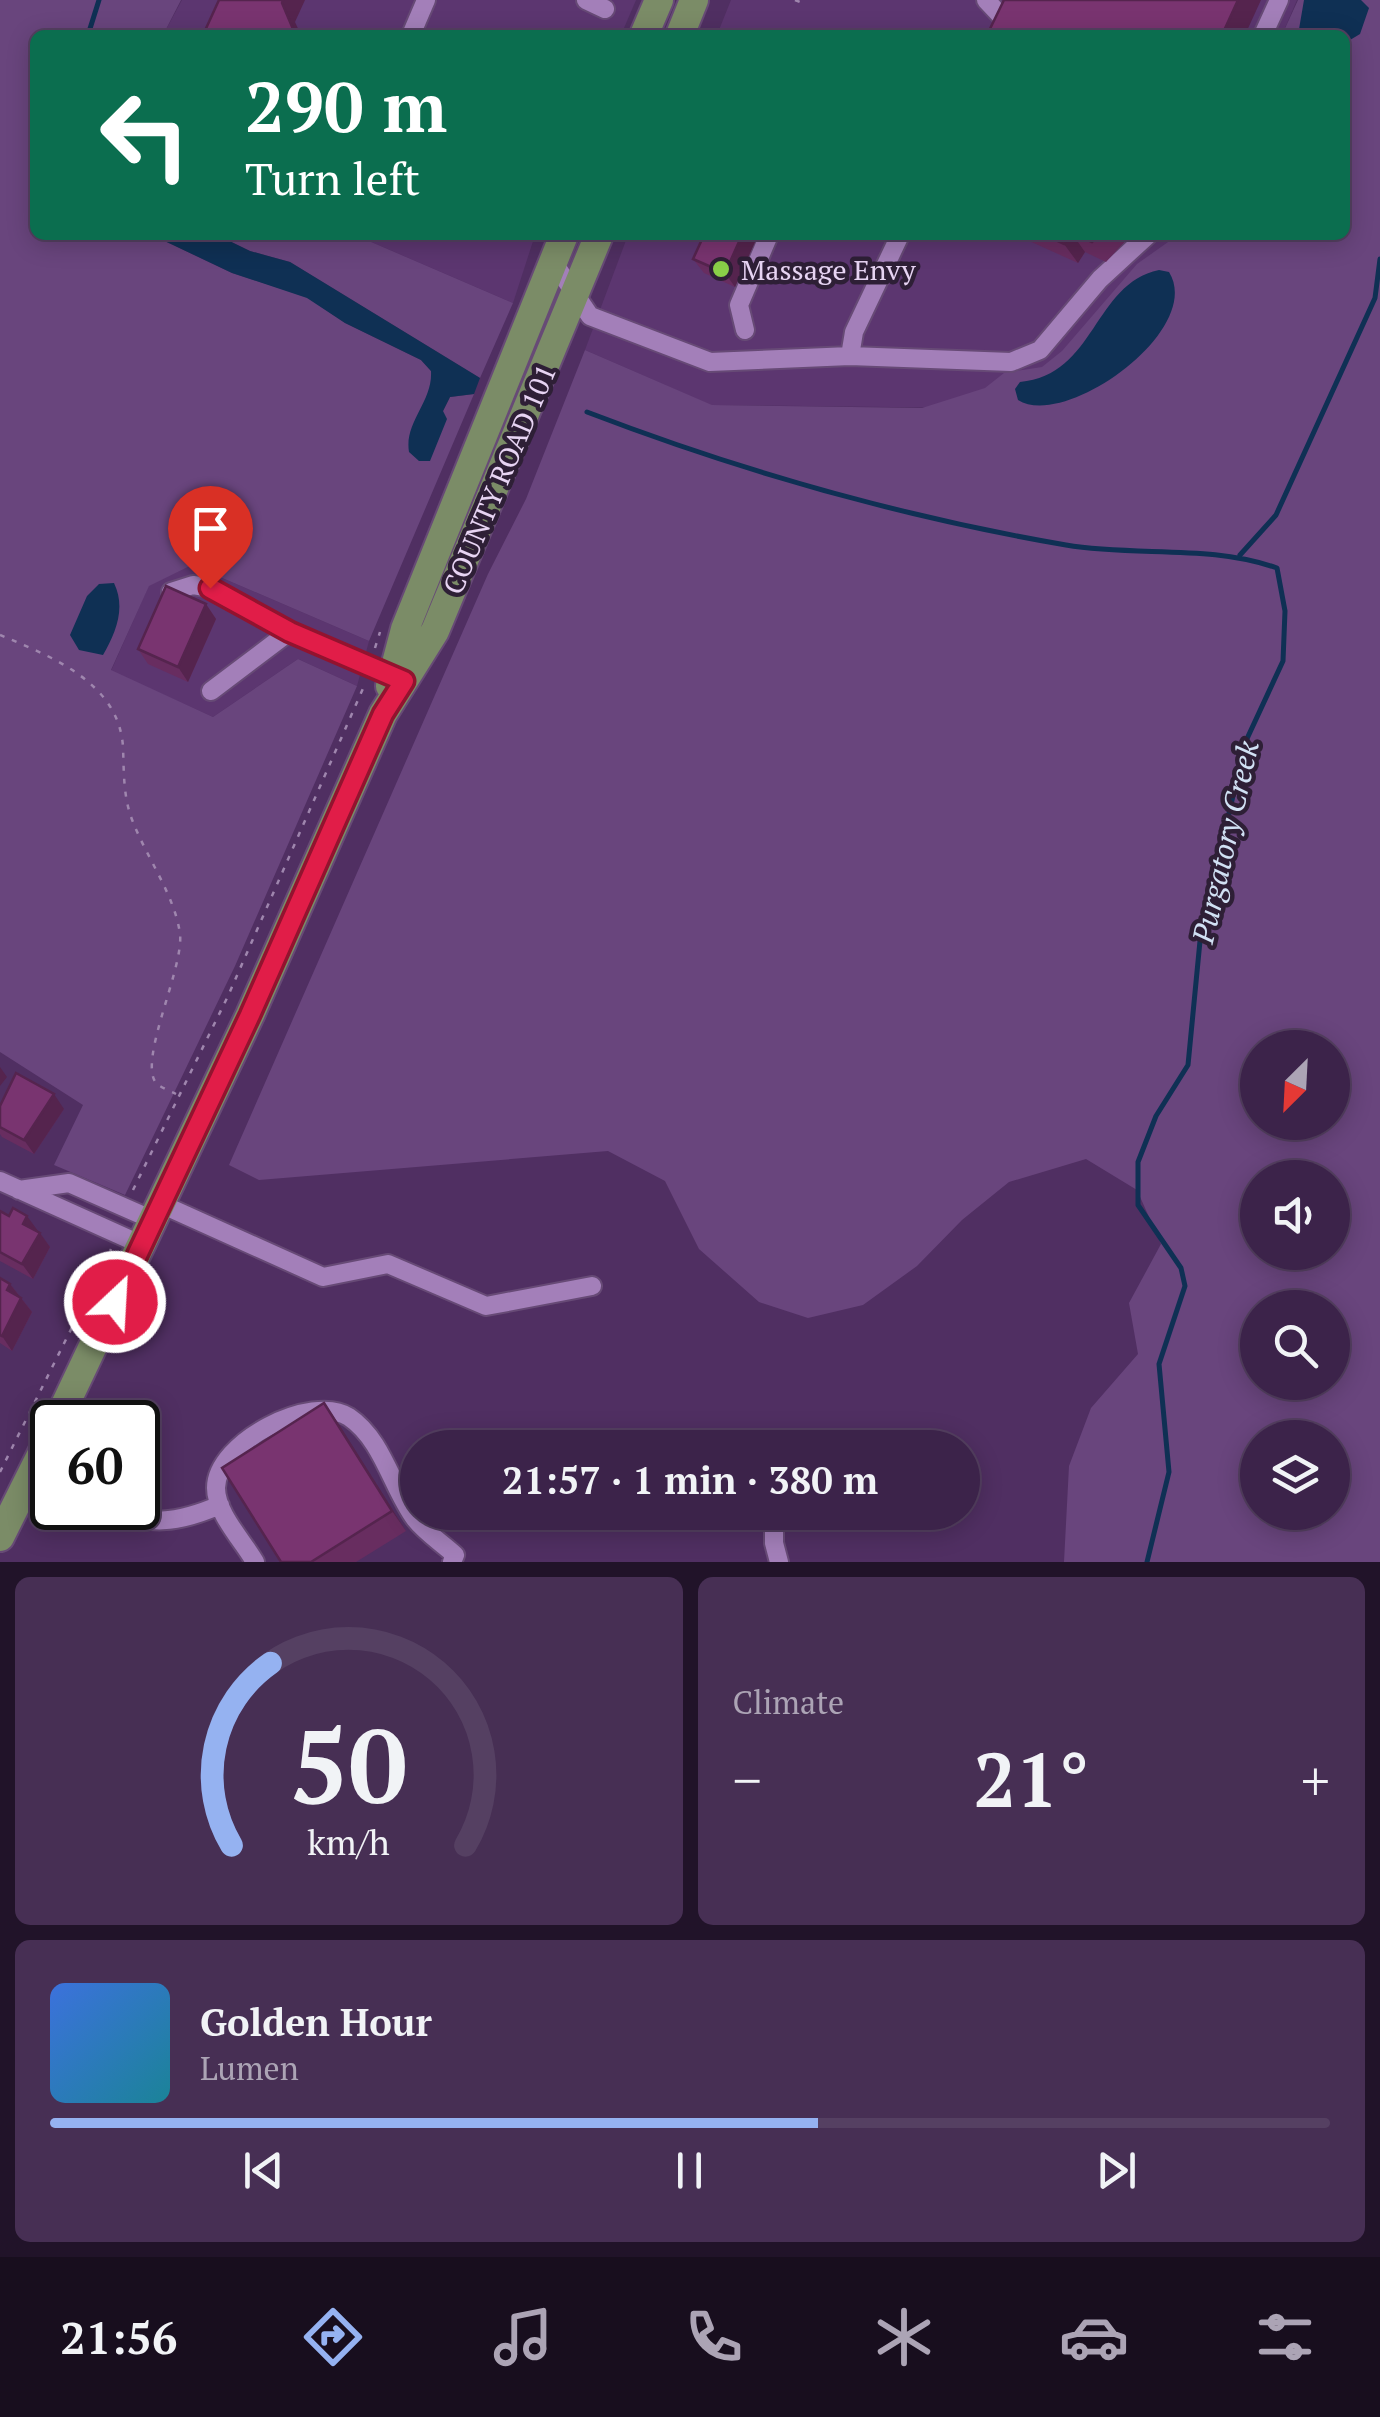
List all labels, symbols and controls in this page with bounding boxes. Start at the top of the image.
text: 290 m [245,59,447,152]
icon: left [80,70,210,200]
text: Turn left [245,148,420,208]
place label: Massage Envy [741,251,916,288]
marker: Massage Envy [710,258,732,280]
street label: COUNTY ROAD 101 [434,358,564,600]
pin [168,486,253,589]
icon: arrive [183,501,238,556]
water label: Purgatory Creek [1182,736,1268,948]
north arrow [1240,1030,1350,1140]
map controls [1240,1030,1350,1530]
button: sound [1240,1160,1350,1270]
position arrow [63,1250,167,1354]
button: search [1240,1290,1350,1400]
speed limit sign: 60 [30,1400,160,1530]
button: layers [1240,1420,1350,1530]
text: 21:57 · 1 min · 380 m [502,1455,878,1505]
text: Climate [733,1681,844,1723]
text: 50 [290,1695,408,1833]
text: 21° [973,1729,1089,1828]
text: − [733,1743,762,1816]
text: + [1301,1743,1330,1816]
text: km/h [307,1818,390,1865]
text: Golden Hour [200,1997,432,2047]
text: Lumen [200,2047,299,2089]
icon: previous [236,2143,291,2198]
icon: pause [662,2143,717,2198]
icon: next [1089,2143,1144,2198]
icon: directions [298,2302,368,2372]
icon: music [488,2302,558,2372]
icon: phone [679,2302,749,2372]
icon: climate [869,2302,939,2372]
icon: car [1059,2302,1129,2372]
icon: filters [1250,2302,1320,2372]
text: 21:56 [60,2307,177,2367]

